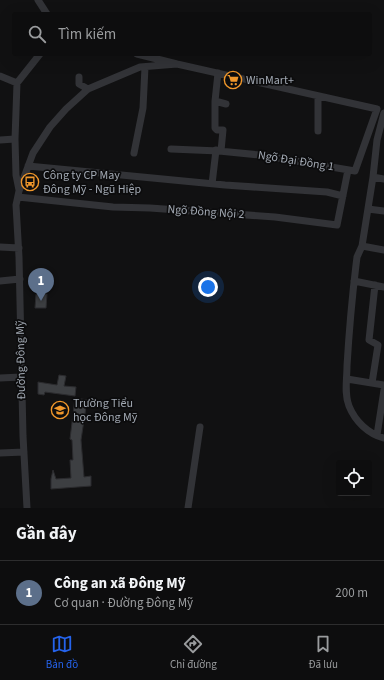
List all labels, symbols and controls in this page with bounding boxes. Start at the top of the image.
search box [12,12,372,56]
icon: search [26,23,48,45]
text: Tìm kiếm [58,24,116,45]
supermarket icon: WinMart+ [223,70,243,90]
place label: WinMart+ [246,72,294,89]
street label: Ngõ Đại Đồng 1 [257,147,335,175]
place label: Công ty CP May Đông Mỹ - Ngũ Hiệp [43,167,141,198]
bus stop icon: Công ty CP May Đông Mỹ - Ngũ Hiệp [20,172,40,192]
street label: Ngõ Đồng Nội 2 [167,201,245,223]
pin: 1 [28,268,54,301]
your location [198,277,218,297]
street label: Đường Đông Mỹ [12,320,30,400]
place label: Trường Tiểu học Đông Mỹ [73,395,138,426]
school or university icon: Trường Tiểu học Đông Mỹ [50,400,70,420]
map controls [336,460,372,496]
button: locate [336,460,372,496]
text: Gần đây [16,522,77,546]
text: Công an xã Đông Mỹ [54,573,186,594]
text: 1 [26,584,32,602]
text: 200 m [335,584,368,602]
text: Cơ quan · Đường Đông Mỹ [54,594,193,612]
tab: Bản đồ [46,633,78,672]
tab: Chỉ đường [170,633,217,672]
tab: Đã lưu [309,633,338,672]

